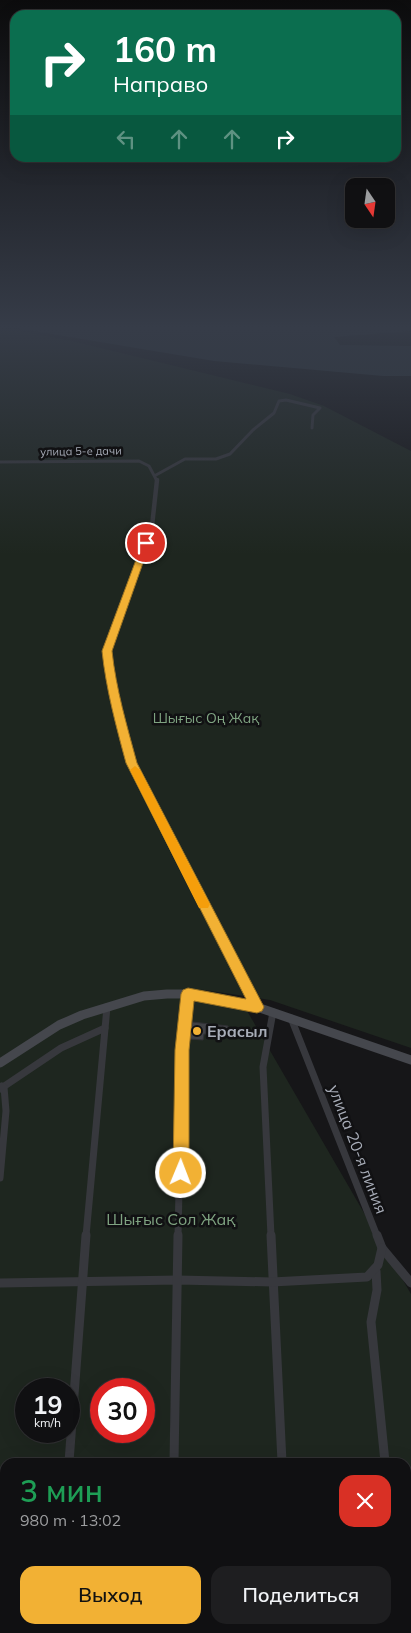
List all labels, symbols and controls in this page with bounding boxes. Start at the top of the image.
text: 160 m [113,27,217,71]
icon: right [30,30,95,95]
text: Направо [113,70,208,98]
icon: left [112,125,140,153]
icon: ahead [165,125,193,153]
icon: ahead [218,125,246,153]
icon: right [271,125,299,153]
north arrow [345,178,395,228]
map controls [345,178,395,228]
street label: улица 5-е дачи [40,443,122,459]
pin [125,522,167,564]
icon: arrive [132,529,160,557]
park label: Шығыс Оң Жақ [153,709,259,727]
place label: Ерасыл [207,1021,267,1041]
marker: Ерасыл [191,1025,203,1037]
street label: улица 20-я линия [324,1082,392,1216]
position arrow [154,1146,206,1198]
park label: Шығыс Сол Жақ [106,1209,236,1229]
speed limit sign: 30 [90,1378,155,1443]
text: 19 [32,1389,63,1420]
text: km/h [34,1415,61,1430]
text: 3 мин [20,1472,103,1510]
button: close [339,1475,391,1527]
text: 980 m · 13:02 [20,1510,121,1530]
button: Выход [20,1566,201,1624]
button: Поделиться [211,1566,391,1624]

